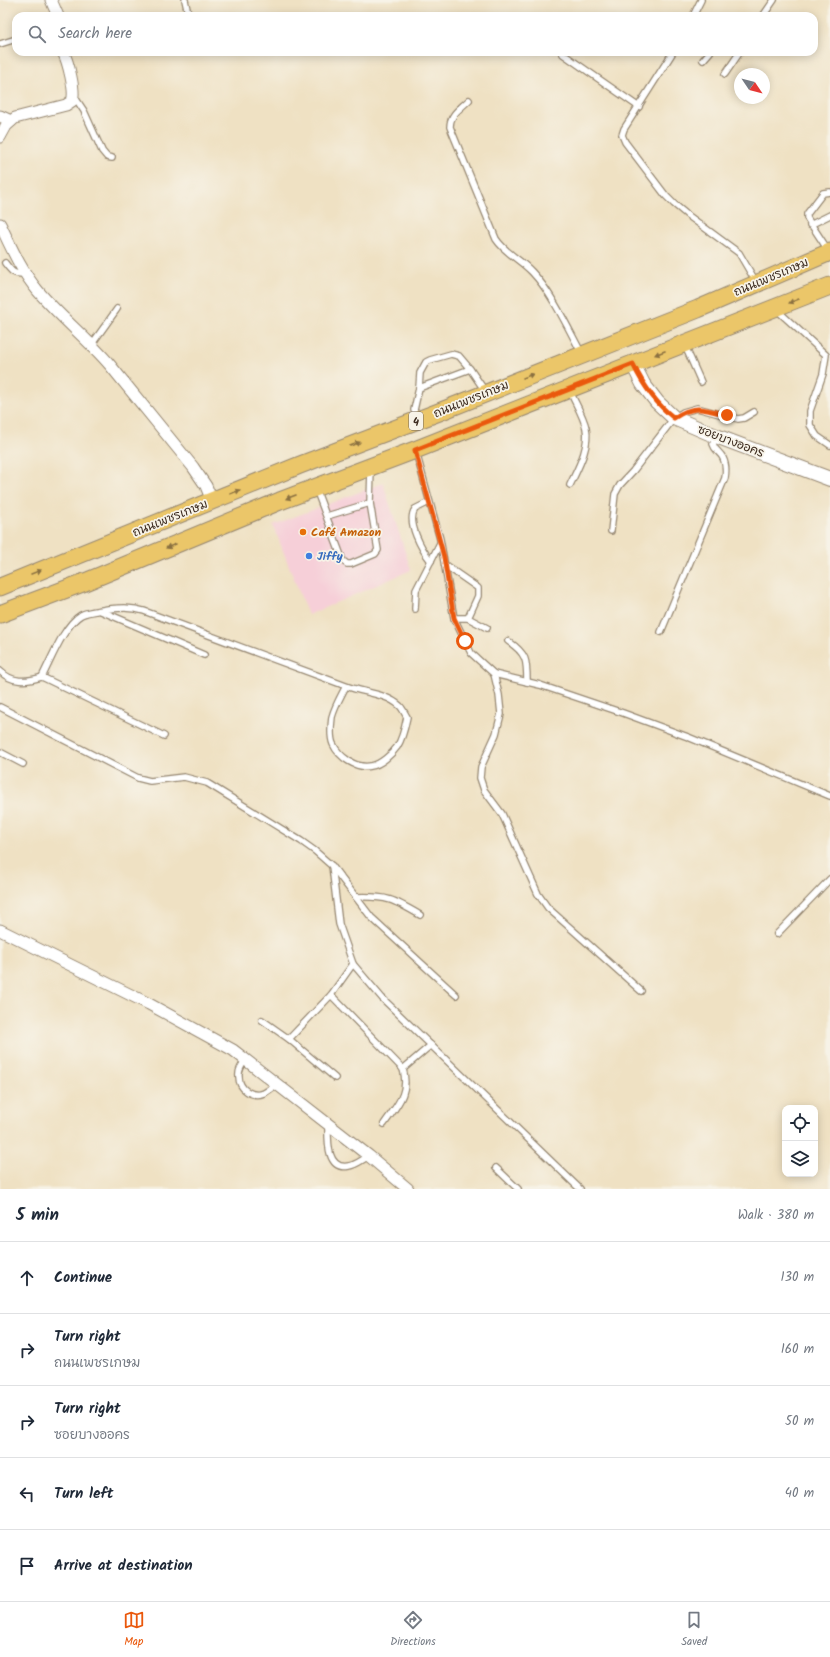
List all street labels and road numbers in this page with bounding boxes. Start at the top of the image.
street label: ถนนเพชรเกษม [731,253,812,302]
street label: ถนนเพชรเกษม [431,376,512,423]
road number: 4 [409,412,423,430]
street label: ซอยบางออคร [695,420,767,463]
street label: ถนนเพชรเกษม [130,495,211,542]

